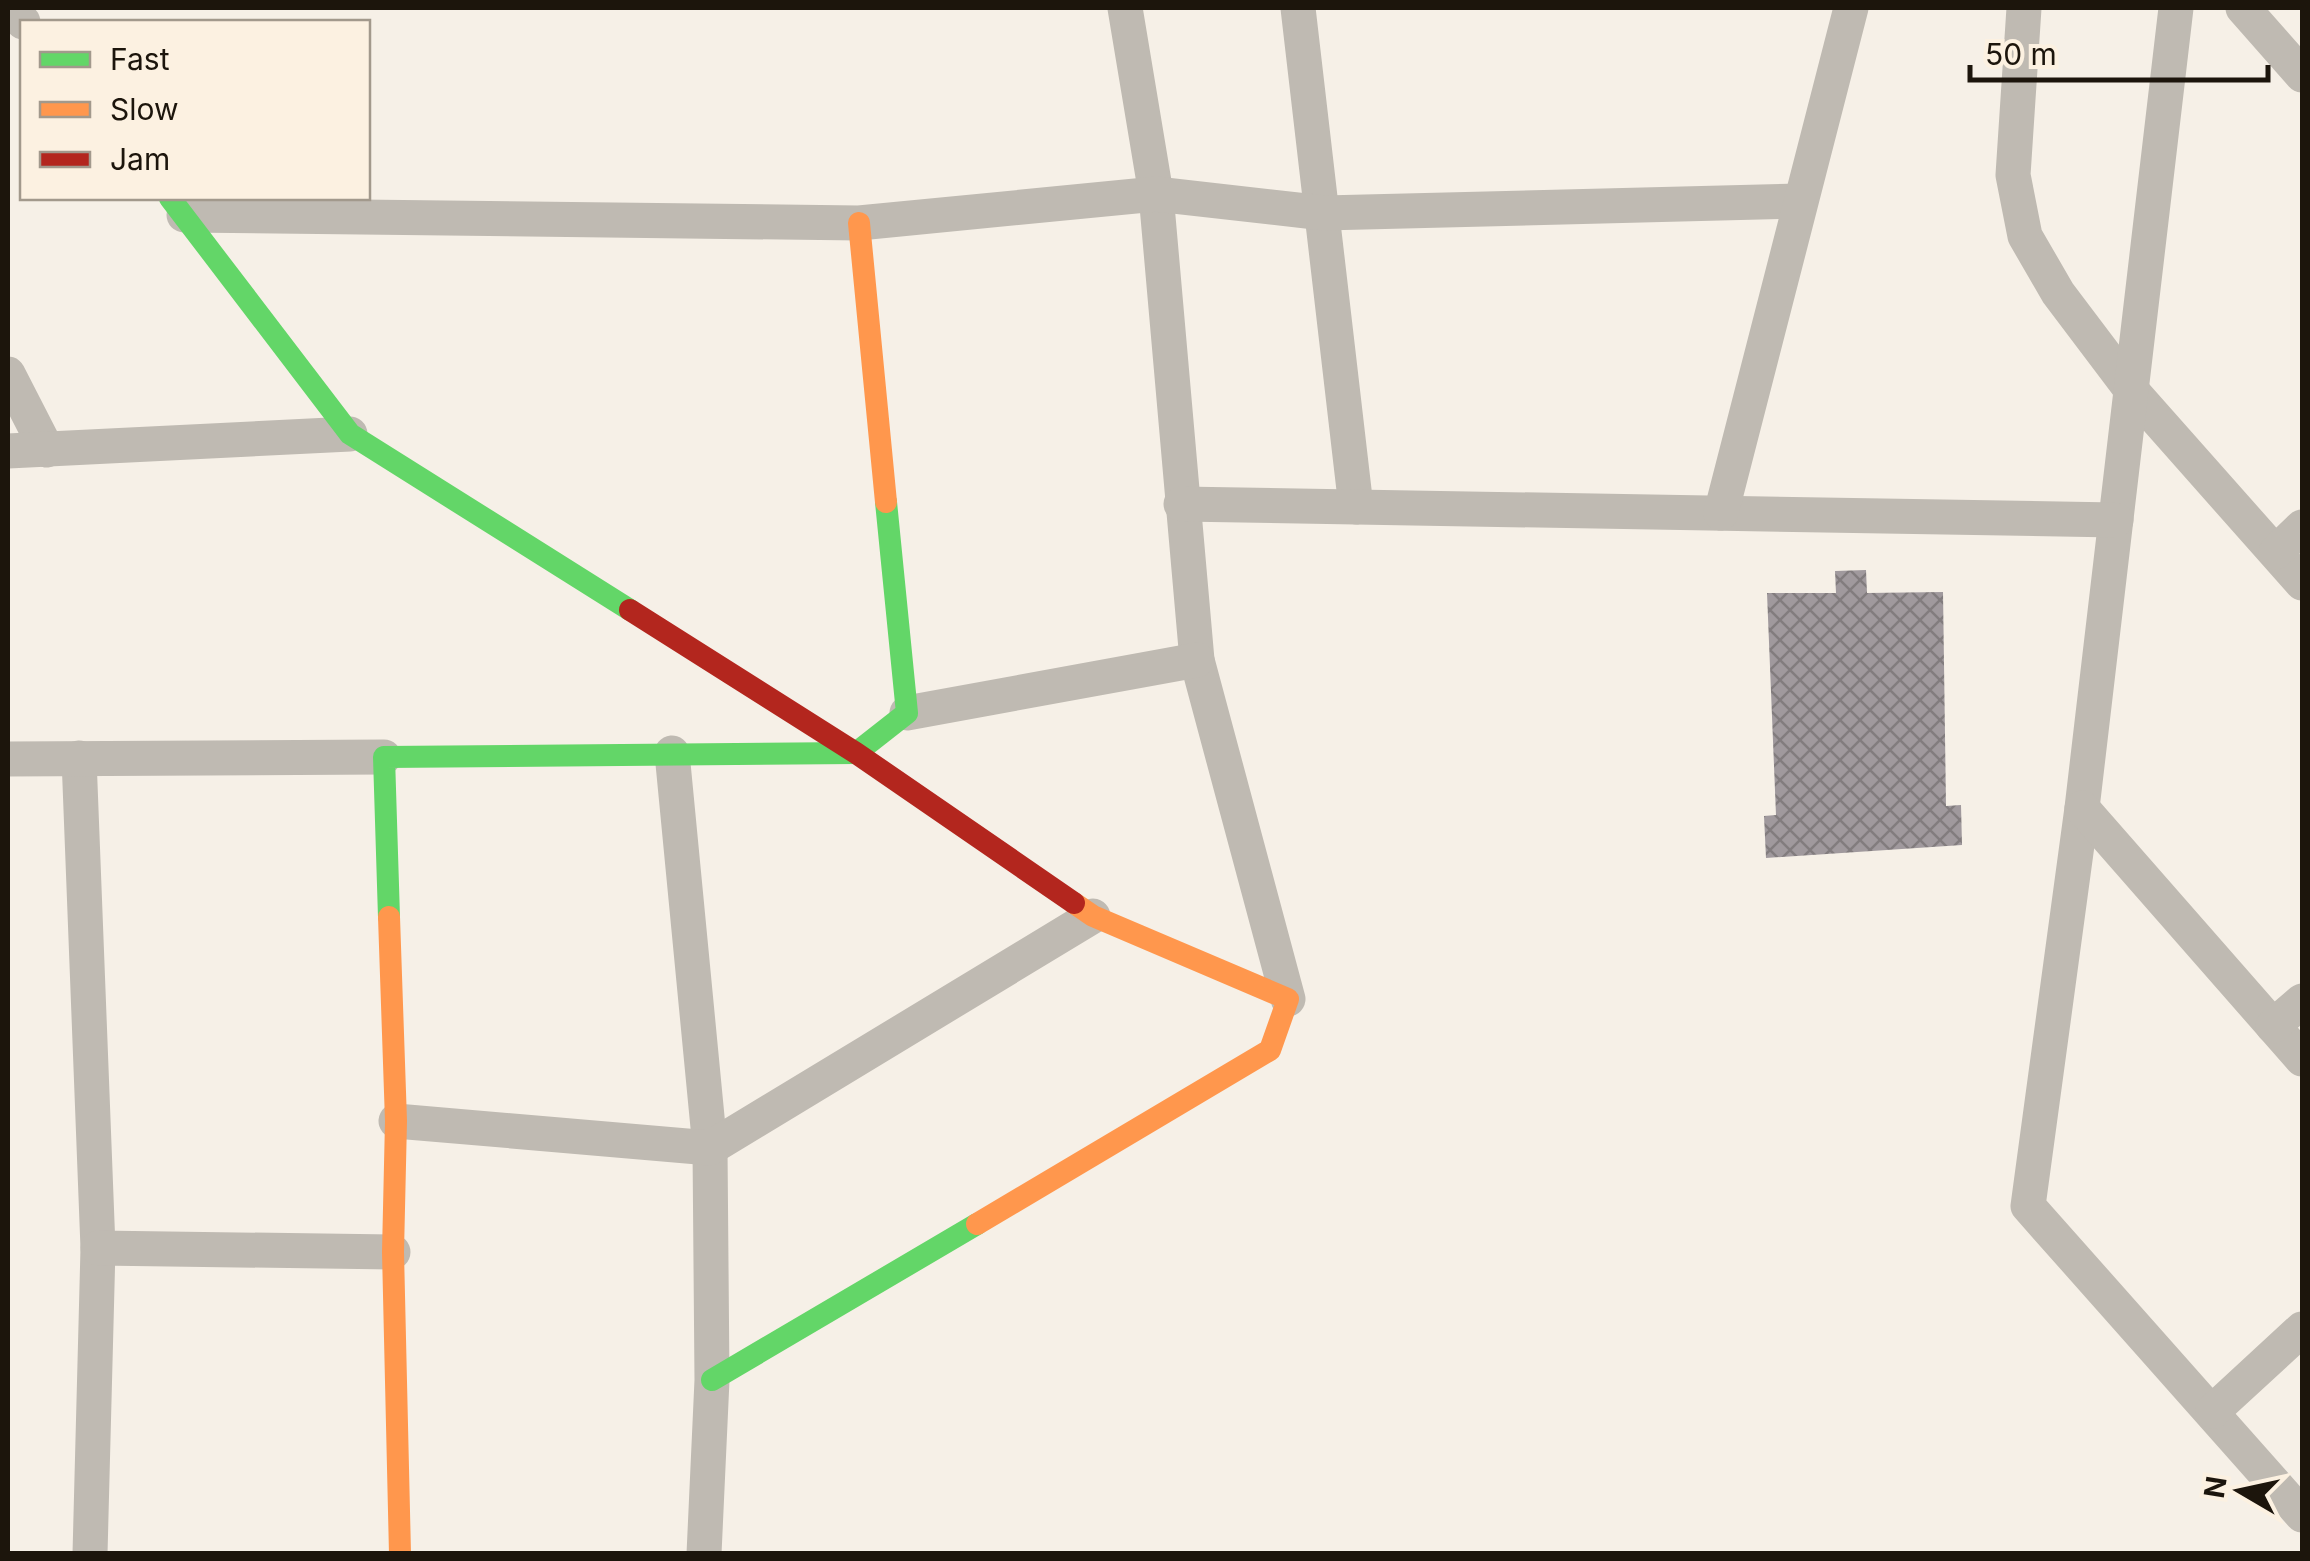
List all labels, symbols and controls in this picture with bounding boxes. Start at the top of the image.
legend [20,20,370,200]
scale bar [1970,20,2268,82]
text: 50 m [1985,36,2057,72]
text: Fast [110,41,170,77]
text: Slow [110,91,179,127]
text: Jam [110,141,170,177]
north arrow [2190,1441,2290,1541]
text: N [2197,1474,2234,1500]

